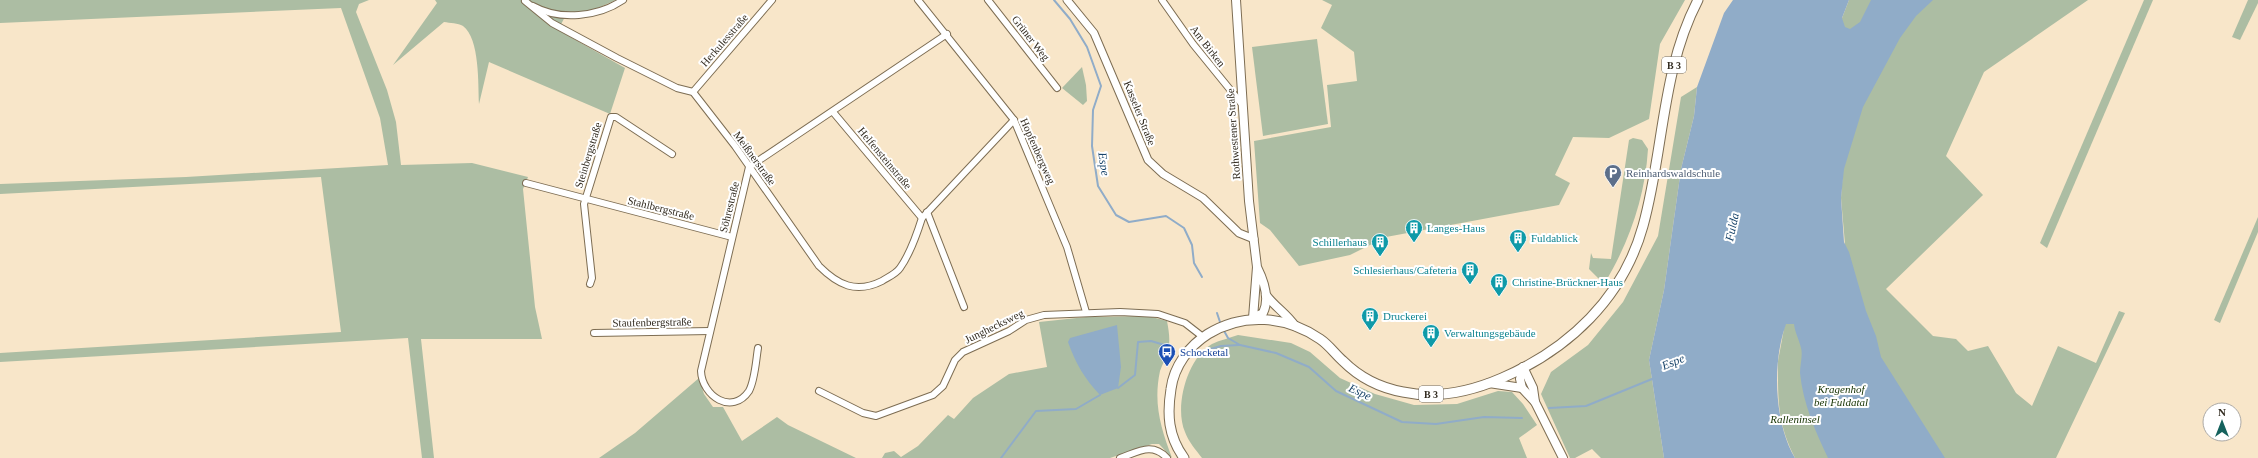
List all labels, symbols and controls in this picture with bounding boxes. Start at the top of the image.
street label: Herkulesstraße [698,11,750,69]
street label: Grüner Weg [1010,13,1053,63]
street label: Am Birken [1188,23,1228,69]
road number: B 3 [1662,57,1686,73]
street label: Kasseler Straße [1122,79,1158,147]
street label: Rothwestener Straße [1224,88,1242,180]
street label: Hopfenbergweg [1018,116,1058,186]
street label: Steinbergstraße [572,121,604,189]
street label: Helfensteinstraße [856,125,914,191]
street label: Meißnerstraße [731,129,779,187]
water label: Espe [1095,150,1113,177]
parking icon: Reinhardswaldschule [1603,163,1623,188]
place label: Reinhardswaldschule [1626,167,1720,179]
street label: Söhrestraße [717,180,741,234]
street label: Stahlbergstraße [626,194,696,222]
water label: Fulda [1722,212,1742,243]
building icon: Langes-Haus [1404,218,1424,243]
place label: Langes-Haus [1427,222,1485,234]
building icon: Fuldablick [1508,228,1528,253]
building icon: Schillerhaus [1370,232,1390,257]
place label: Fuldablick [1531,232,1579,244]
place label: Schillerhaus [1313,236,1367,248]
building icon: Schlesierhaus/Cafeteria [1460,260,1480,285]
place label: Schlesierhaus/Cafeteria [1353,264,1457,276]
building icon: Christine-Brückner-Haus [1489,272,1509,297]
place label: Christine-Brückner-Haus [1512,276,1623,288]
street label: Junghecksweg [963,306,1026,345]
building icon: Druckerei [1360,306,1380,331]
place label: Druckerei [1383,310,1427,322]
street label: Staufenbergstraße [612,315,692,329]
building icon: Verwaltungsgebäude [1421,323,1441,348]
place label: Verwaltungsgebäude [1444,327,1536,339]
bus stop icon: Schocketal [1157,342,1177,367]
place label: Schocketal [1180,346,1228,358]
water label: Espe [1659,351,1687,373]
water label: Espe [1346,380,1374,404]
park label: Kragenhof bei Fuldatal [1814,383,1868,408]
road number: B 3 [1419,386,1443,402]
north arrow [2202,402,2242,442]
text: N [2218,406,2226,418]
park label: Ralleninsel [1769,413,1820,425]

